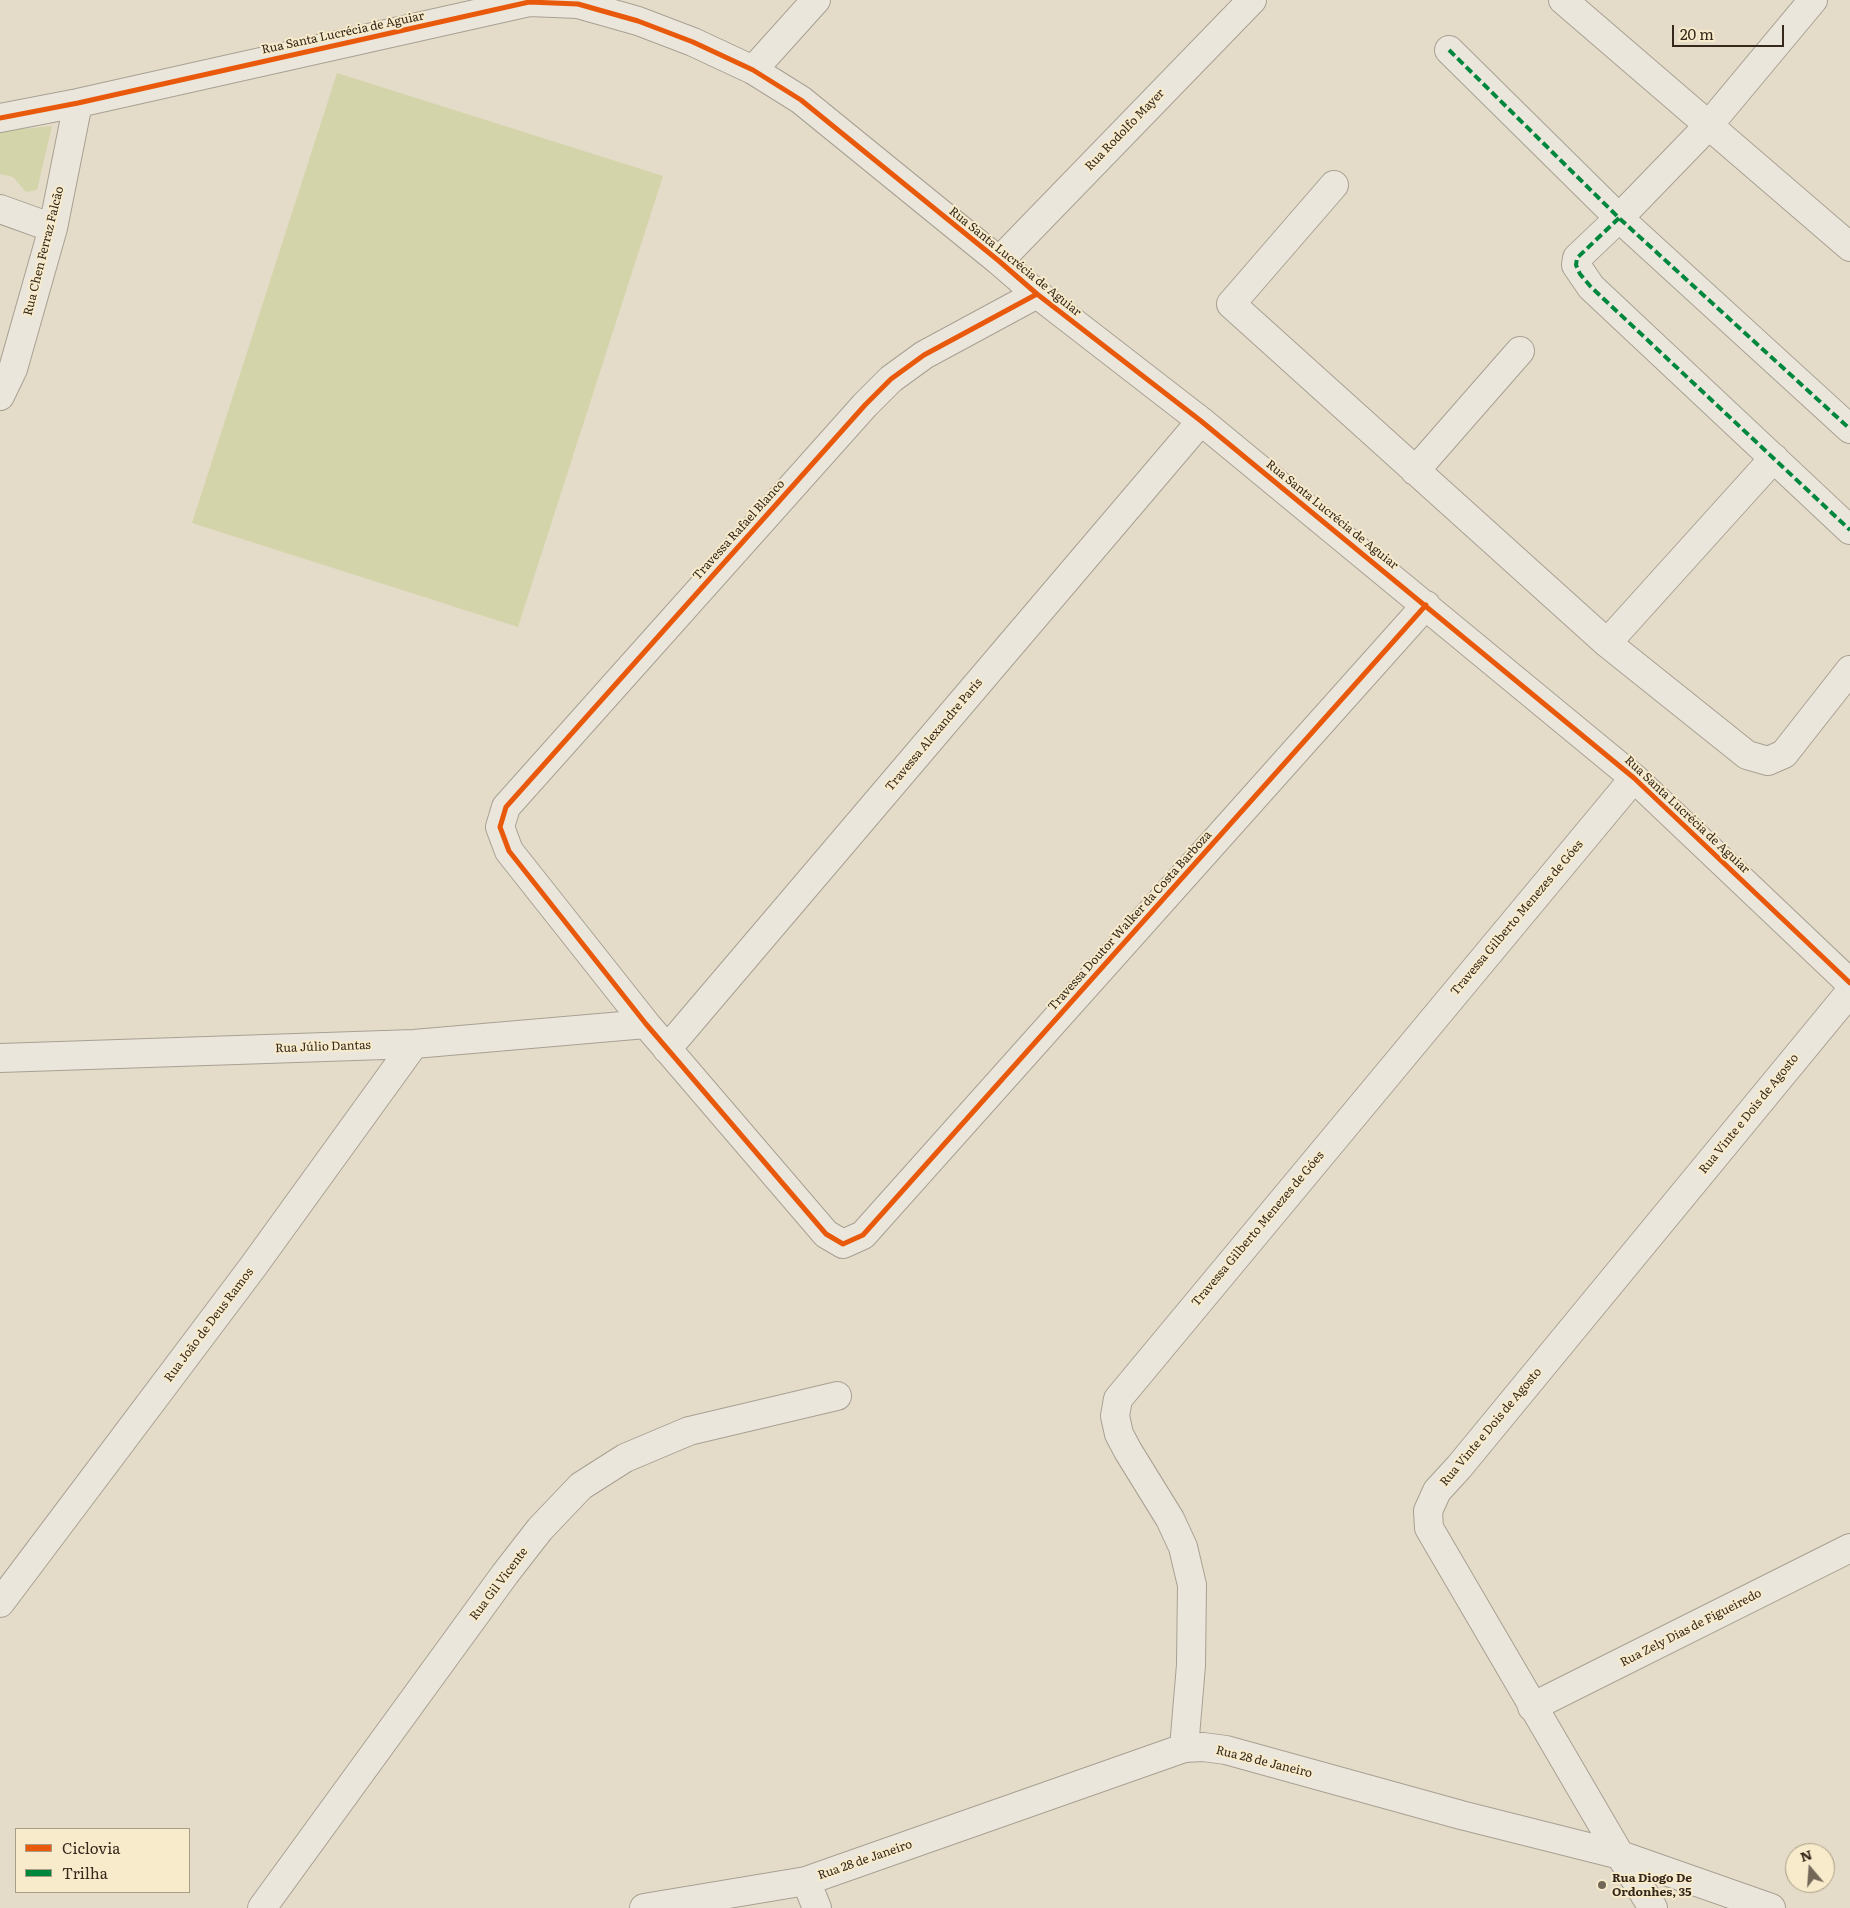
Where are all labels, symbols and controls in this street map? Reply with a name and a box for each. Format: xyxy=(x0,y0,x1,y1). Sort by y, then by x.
street label: Rua Santa Lucrécia de Aguiar xyxy=(260,9,426,57)
scale bar xyxy=(1675,15,1788,47)
text: 20 m xyxy=(1680,22,1714,45)
street label: Rua Rodolfo Mayer xyxy=(1082,86,1168,174)
street label: Rua Chen Ferraz Falcão xyxy=(21,185,67,317)
street label: Rua Santa Lucrécia de Aguiar xyxy=(946,204,1084,320)
street label: Rua Santa Lucrécia de Aguiar xyxy=(1263,457,1401,573)
street label: Travessa Rafael Blanco xyxy=(690,477,788,583)
street label: Travessa Alexandre Paris xyxy=(883,676,985,794)
street label: Rua Santa Lucrécia de Aguiar xyxy=(1621,753,1753,877)
street label: Travessa Doutor Walker da Costa Barboza xyxy=(1045,828,1215,1014)
street label: Travessa Gilberto Menezes de Góes xyxy=(1448,837,1586,999)
street label: Rua Júlio Dantas xyxy=(275,1038,371,1056)
street label: Rua Vinte e Dois de Agosto xyxy=(1696,1051,1802,1177)
street label: Travessa Gilberto Menezes de Góes xyxy=(1189,1148,1327,1310)
street label: Rua João de Deus Ramos xyxy=(161,1265,257,1385)
street label: Rua Vinte e Dois de Agosto xyxy=(1437,1365,1545,1489)
street label: Rua Gil Vicente xyxy=(467,1545,531,1623)
street label: Rua Zely Dias de Figueiredo xyxy=(1618,1586,1764,1670)
street label: Rua 28 de Janeiro xyxy=(1214,1743,1314,1781)
legend xyxy=(15,1828,190,1893)
text: Ciclovia xyxy=(62,1836,120,1859)
street label: Rua 28 de Janeiro xyxy=(816,1837,914,1883)
north arrow xyxy=(1785,1843,1835,1893)
text: N xyxy=(1797,1843,1814,1866)
text: Trilha xyxy=(62,1861,108,1884)
place label: Rua Diogo De Ordonhes, 35 xyxy=(1612,1871,1692,1899)
marker: Rua Diogo De Ordonhes, 35 xyxy=(1596,1879,1608,1891)

